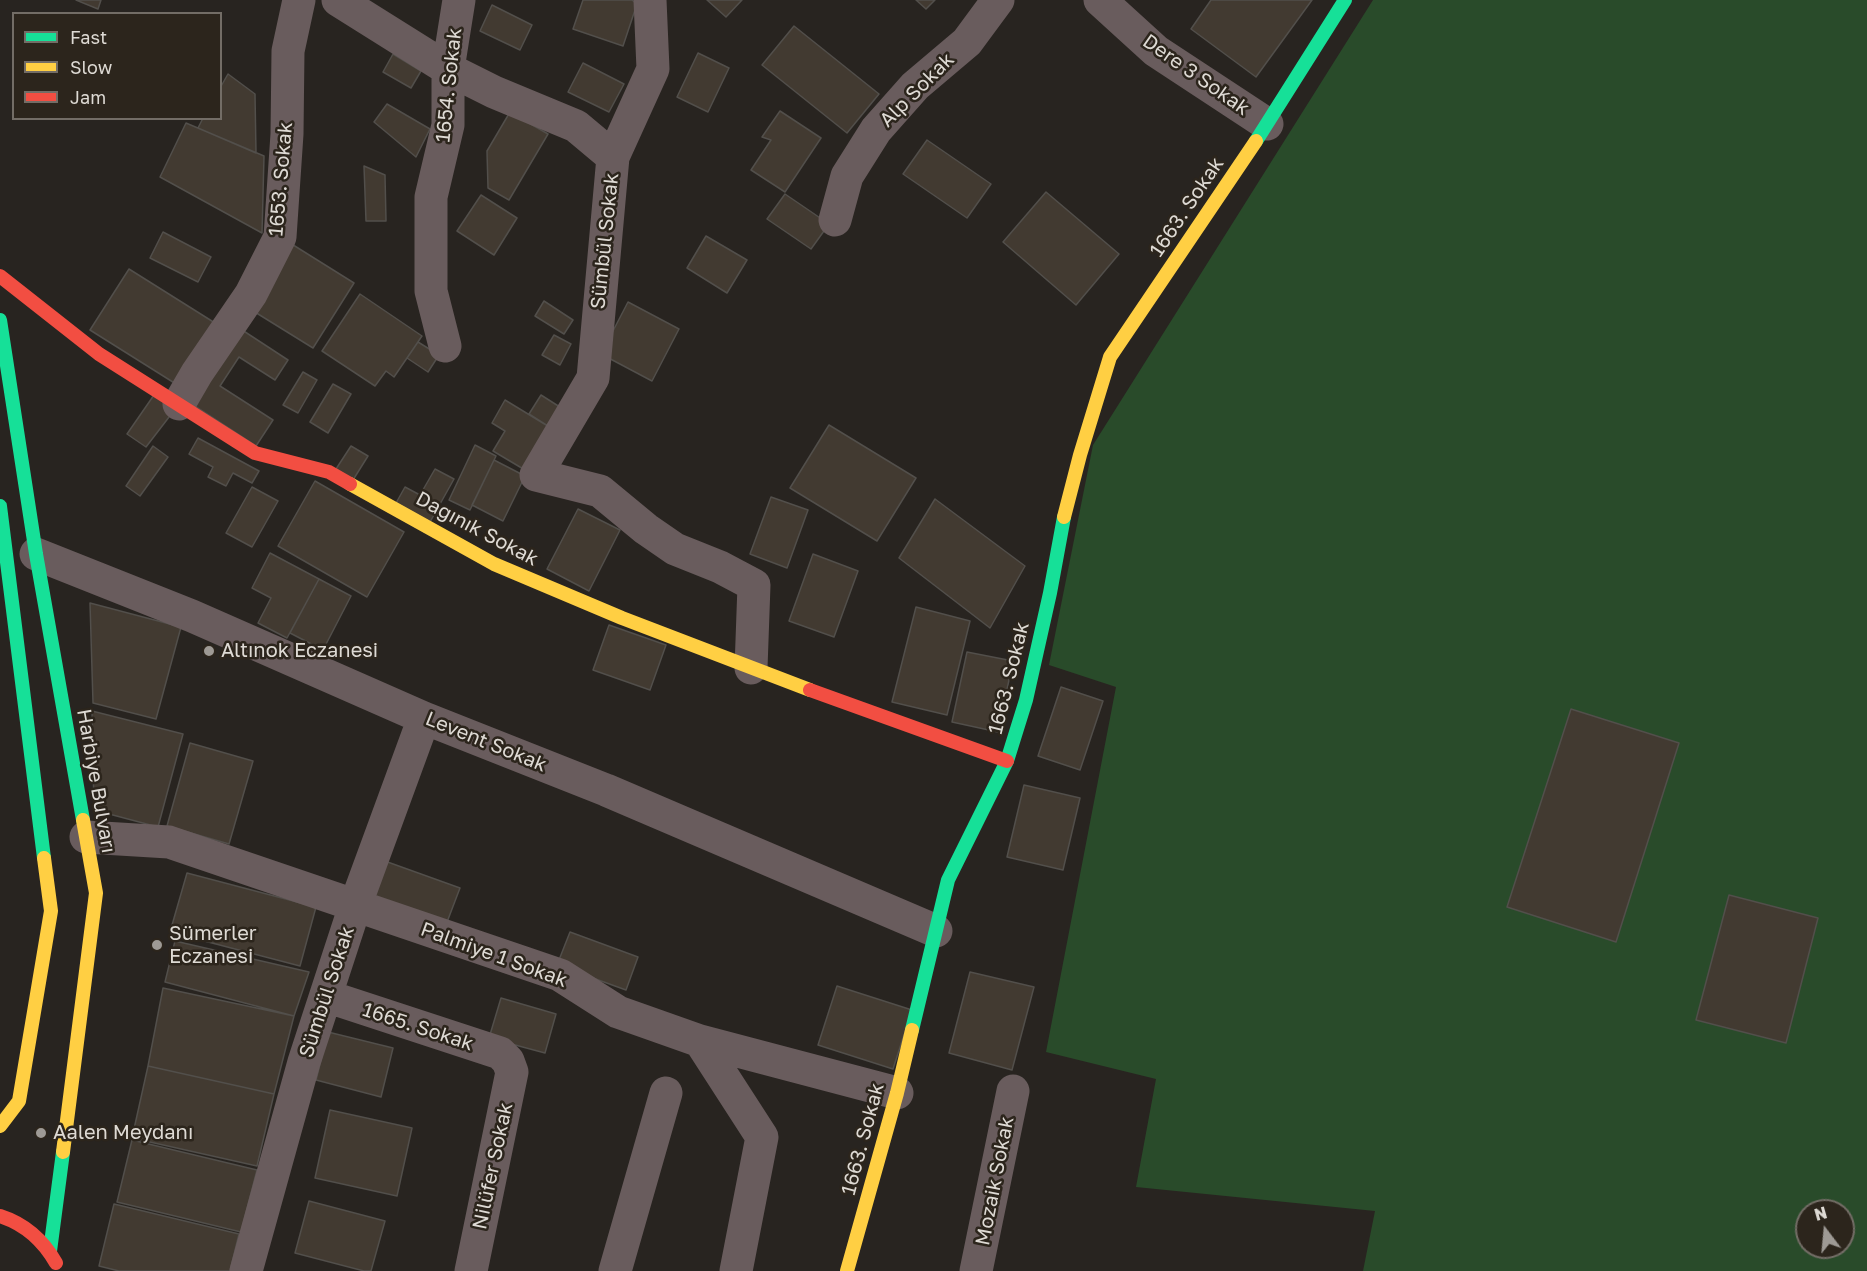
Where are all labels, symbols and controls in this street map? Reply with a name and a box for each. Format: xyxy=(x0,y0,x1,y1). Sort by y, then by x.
legend xyxy=(12,12,222,120)
text: Fast xyxy=(70,26,107,48)
street label: 1654. Sokak xyxy=(431,27,467,143)
street label: Dere 3 Sokak xyxy=(1138,29,1254,121)
street label: Alp Sokak xyxy=(875,48,959,132)
text: Slow xyxy=(70,56,112,78)
text: Jam xyxy=(70,86,106,108)
street label: 1653. Sokak xyxy=(264,121,298,237)
street label: 1663. Sokak xyxy=(1145,153,1229,261)
street label: Sümbül Sokak xyxy=(586,172,624,310)
street label: Dağınık Sokak xyxy=(412,487,542,571)
street label: 1663. Sokak xyxy=(983,619,1035,737)
place label: Altınok Eczanesi xyxy=(221,639,378,663)
marker: Altınok Eczanesi xyxy=(202,644,216,658)
street label: Harbiye Bulvarı xyxy=(72,707,120,855)
street label: Levent Sokak xyxy=(422,707,550,777)
street label: Palmiye 1 Sokak xyxy=(417,917,571,993)
place label: Sümerler Eczanesi xyxy=(169,922,257,969)
street label: Sümbül Sokak xyxy=(294,923,360,1061)
marker: Sümerler Eczanesi xyxy=(150,938,164,952)
street label: 1665. Sokak xyxy=(360,998,476,1056)
street label: 1663. Sokak xyxy=(837,1080,889,1198)
street label: Nilüfer Sokak xyxy=(468,1100,518,1232)
street label: Mozaik Sokak xyxy=(971,1114,1019,1248)
place label: Aalen Meydanı xyxy=(53,1121,193,1145)
marker: Aalen Meydanı xyxy=(34,1126,48,1140)
north arrow xyxy=(1795,1199,1855,1259)
text: N xyxy=(1812,1202,1829,1225)

